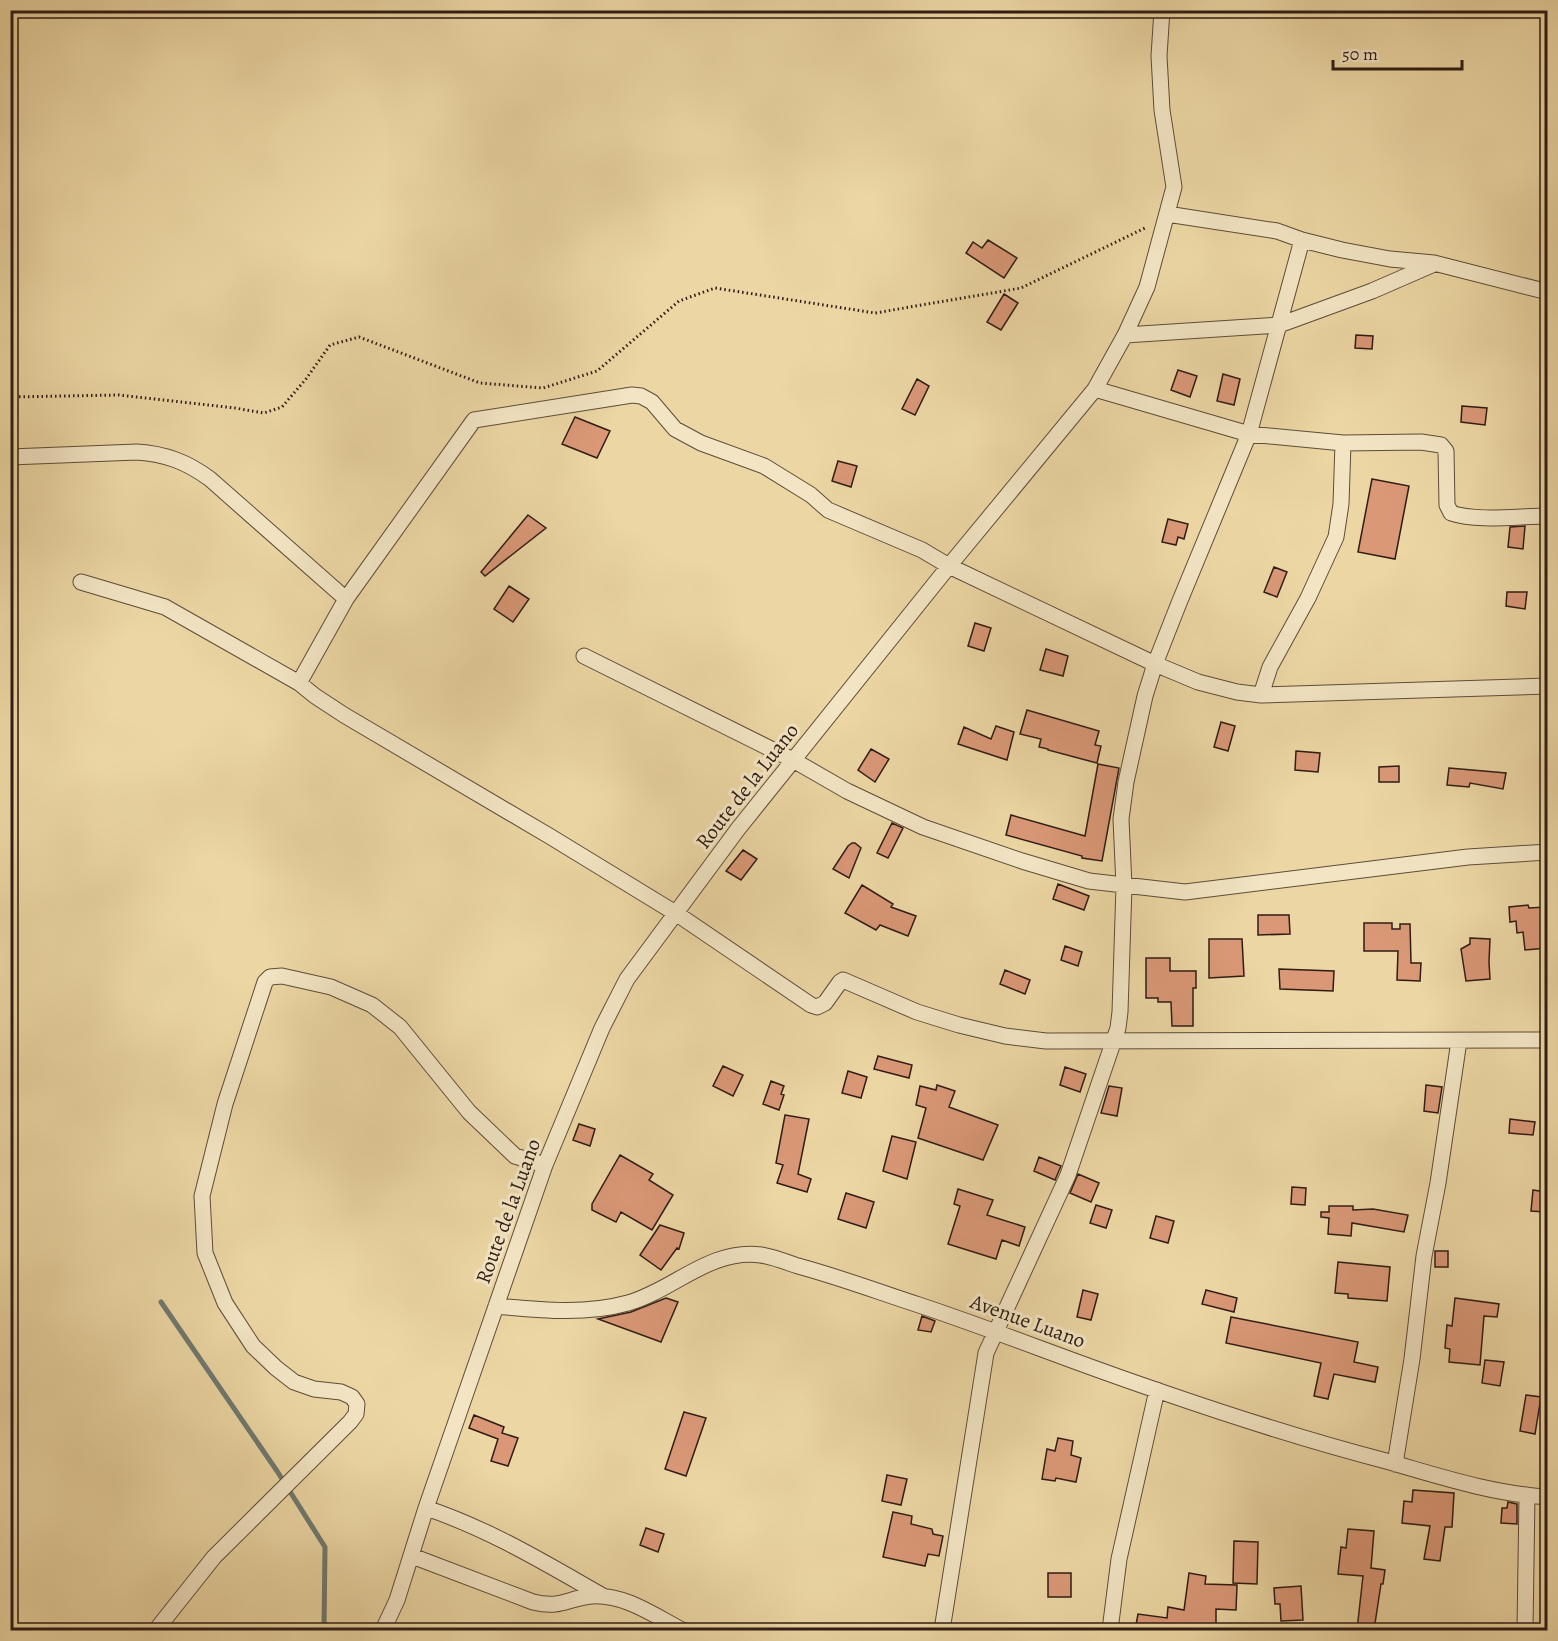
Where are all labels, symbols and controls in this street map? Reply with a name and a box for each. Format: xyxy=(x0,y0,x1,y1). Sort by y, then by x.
scale bar xyxy=(1333,33,1462,71)
text: 50 m xyxy=(1342,42,1378,66)
street label: Route de la Luano xyxy=(689,717,805,855)
street label: Route de la Luano xyxy=(469,1135,547,1287)
street label: Avenue Luano xyxy=(966,1287,1089,1355)

